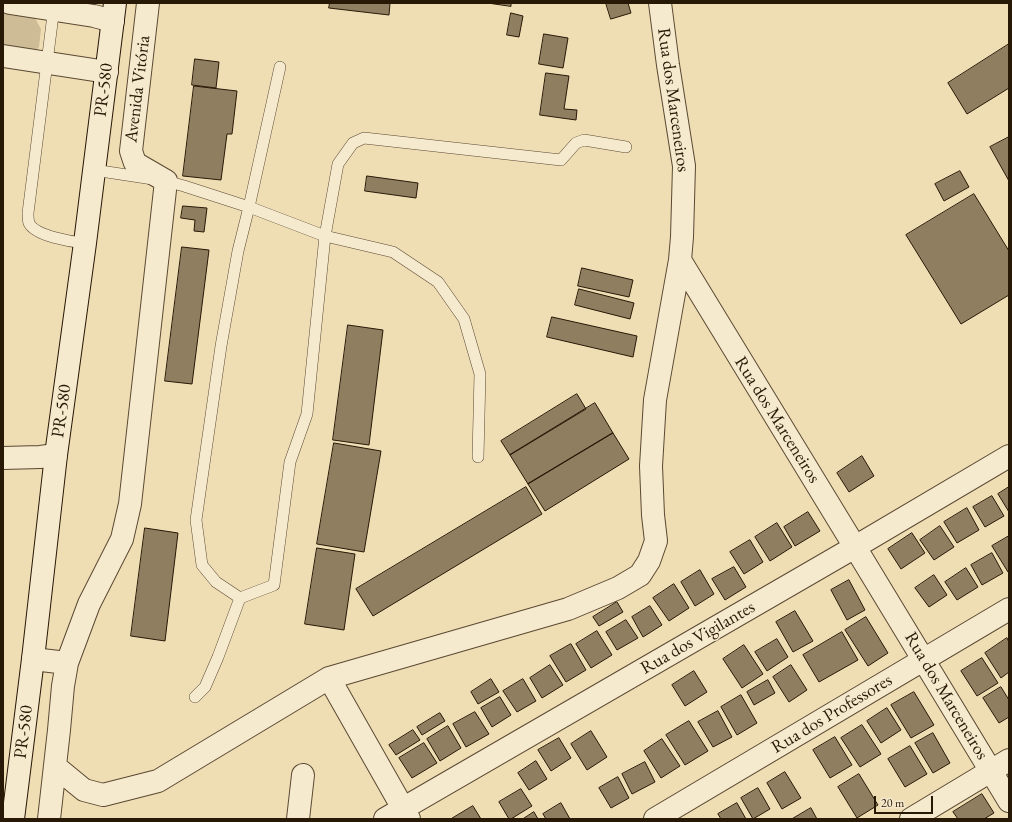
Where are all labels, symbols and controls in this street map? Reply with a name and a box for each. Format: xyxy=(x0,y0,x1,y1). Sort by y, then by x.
street label: Rua dos Marceneiros xyxy=(652,27,694,173)
street label: Avenida Vitória xyxy=(121,34,155,144)
street label: PR-580 xyxy=(90,62,118,118)
street label: Rua dos Marceneiros xyxy=(729,353,825,487)
street label: PR-580 xyxy=(48,383,76,439)
street label: Rua dos Vigilantes xyxy=(637,597,759,679)
street label: Rua dos Marceneiros xyxy=(899,628,993,764)
street label: Rua dos Professores xyxy=(768,669,896,759)
street label: PR-580 xyxy=(10,704,38,760)
scale bar xyxy=(876,788,935,814)
text: 20 m xyxy=(881,795,904,811)

